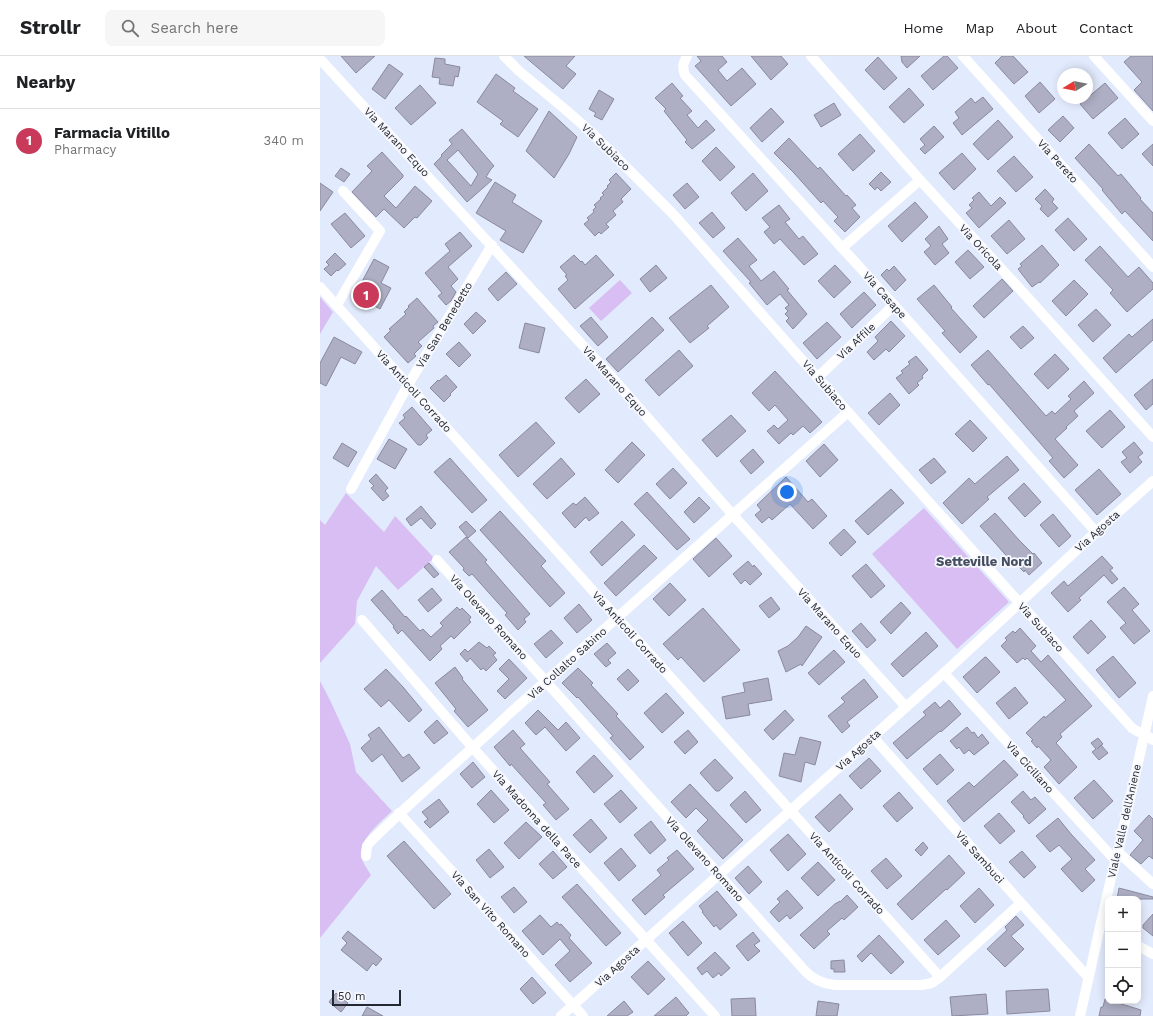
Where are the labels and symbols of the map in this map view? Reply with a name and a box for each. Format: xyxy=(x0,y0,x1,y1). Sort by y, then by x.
north arrow xyxy=(1057,68,1093,104)
street label: Via Marano Equo xyxy=(361,105,432,180)
street label: Via Subiaco xyxy=(579,121,633,174)
street label: Via Pereto xyxy=(1035,137,1081,186)
street label: Via Oricola xyxy=(956,222,1005,273)
street label: Via Casape xyxy=(860,269,909,322)
pin: 1 xyxy=(353,280,379,310)
street label: Via San Benedetto xyxy=(414,280,475,371)
street label: Via Affile xyxy=(834,320,878,362)
street label: Via Marano Equo xyxy=(580,343,650,419)
street label: Via Anticoli Corrado xyxy=(373,347,454,435)
street label: Via Subiaco xyxy=(799,358,850,413)
your location xyxy=(777,482,797,502)
street label: Via Agosta xyxy=(1072,508,1122,555)
district label: Setteville Nord xyxy=(936,554,1032,569)
street label: Via Olevano Romano xyxy=(447,572,530,663)
street label: Via Marano Equo xyxy=(795,585,865,661)
street label: Via Anticoli Corrado xyxy=(589,588,670,676)
street label: Via Subiaco xyxy=(1015,600,1066,655)
street label: Via Collalto Sabino xyxy=(525,625,609,702)
street label: Via Agosta xyxy=(833,727,883,774)
street label: Via Ciciliano xyxy=(1003,739,1056,796)
street label: Viale Valle dell'Aniene xyxy=(1105,763,1144,879)
street label: Via Madonna della Pace xyxy=(489,768,584,871)
street label: Via Olevano Romano xyxy=(663,814,746,905)
street label: Via Sambuci xyxy=(953,828,1007,886)
street label: Via Anticoli Corrado xyxy=(806,829,887,917)
street label: Via San Vito Romano xyxy=(448,868,533,960)
street label: Via Agosta xyxy=(592,943,642,990)
scale bar xyxy=(332,988,401,1007)

